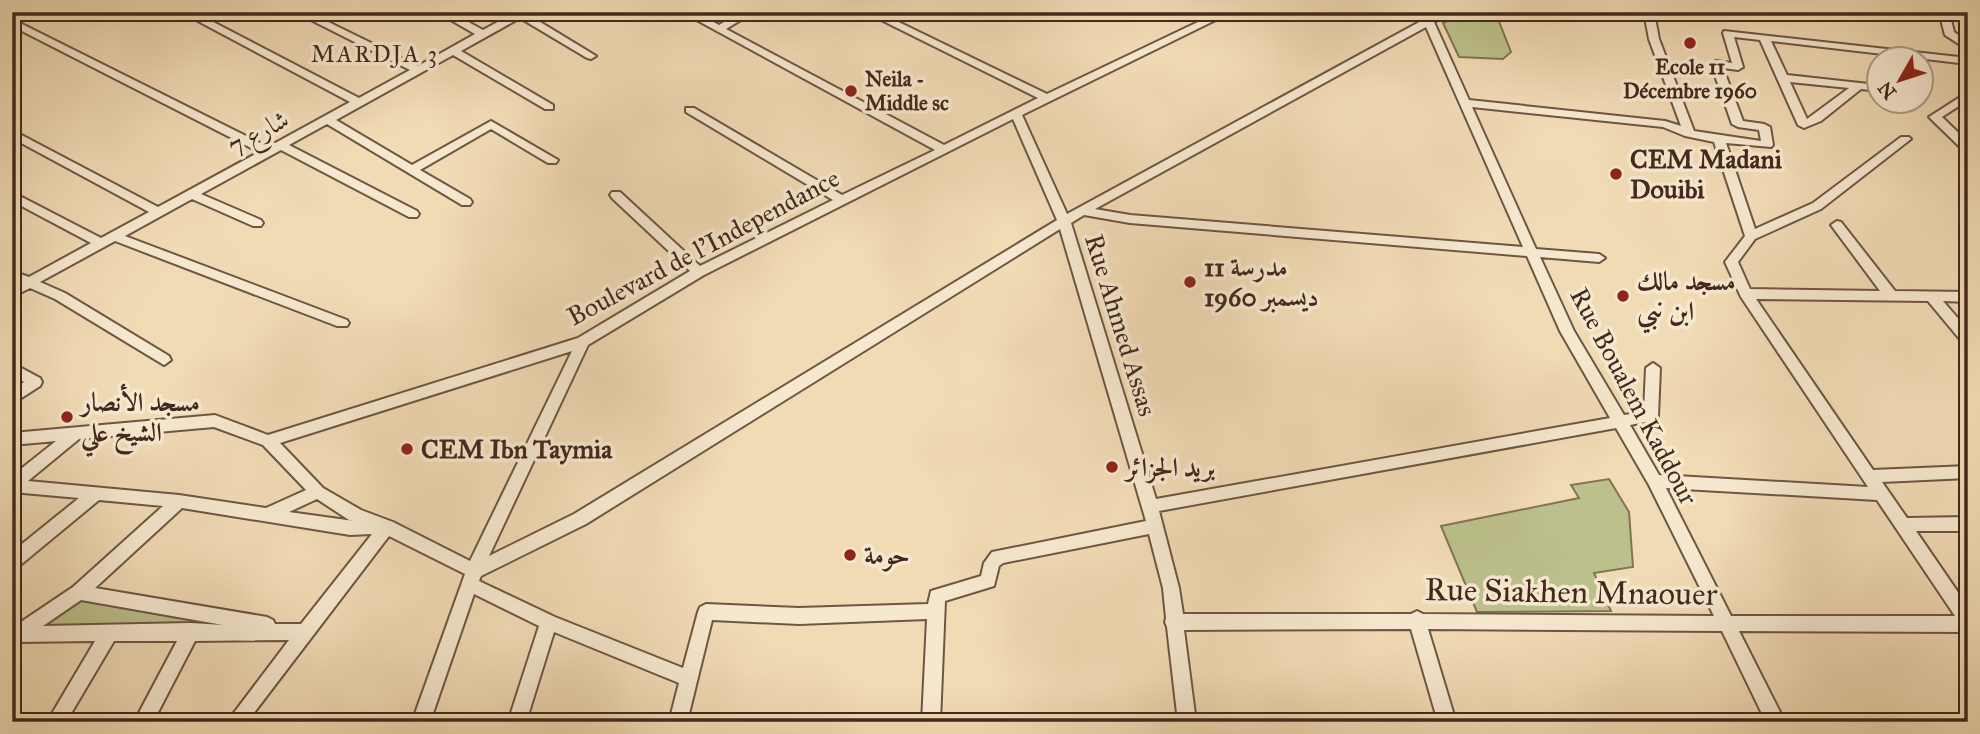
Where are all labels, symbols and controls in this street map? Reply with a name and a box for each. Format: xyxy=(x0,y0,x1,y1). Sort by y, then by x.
marker: Ecole 11 Décembre 1960 xyxy=(1682,35,1698,51)
district label: MARDJA 3 xyxy=(311,40,439,68)
north arrow xyxy=(1864,46,1934,116)
place label: Ecole 11 Décembre 1960 xyxy=(1623,54,1757,104)
place label: Neila - Middle sc xyxy=(865,66,949,116)
text: N xyxy=(1873,77,1901,104)
marker: Neila - Middle sc xyxy=(843,83,859,99)
street label: شارع 7 xyxy=(222,103,297,167)
place label: CEM Madani Douibi xyxy=(1630,143,1783,205)
street label: Boulevard de l'Independance xyxy=(561,162,845,332)
marker: CEM Madani Douibi xyxy=(1608,166,1624,182)
street label: Rue Ahmed Assas xyxy=(1078,230,1164,420)
place label: مدرسة 11 ديسمبر 1960 xyxy=(1204,251,1319,313)
place label: مسجد مالك ابن نبي xyxy=(1637,265,1736,334)
marker: مدرسة 11 ديسمبر 1960 xyxy=(1182,274,1198,290)
street label: Rue Boualem Kaddour xyxy=(1563,282,1705,510)
marker: مسجد مالك ابن نبي xyxy=(1615,288,1631,304)
place label: مسجد الأنصار الشيخ علي xyxy=(78,383,200,457)
marker: مسجد الأنصار الشيخ علي xyxy=(59,409,75,425)
place label: CEM Ibn Taymia xyxy=(421,433,613,465)
marker: CEM Ibn Taymia xyxy=(399,441,415,457)
place label: بريد الجزائر xyxy=(1123,451,1216,484)
marker: بريد الجزائر xyxy=(1104,459,1120,475)
place label: حومة xyxy=(864,539,910,572)
marker: حومة xyxy=(842,547,858,563)
street label: Rue Siakhen Mnaouer xyxy=(1424,570,1718,614)

